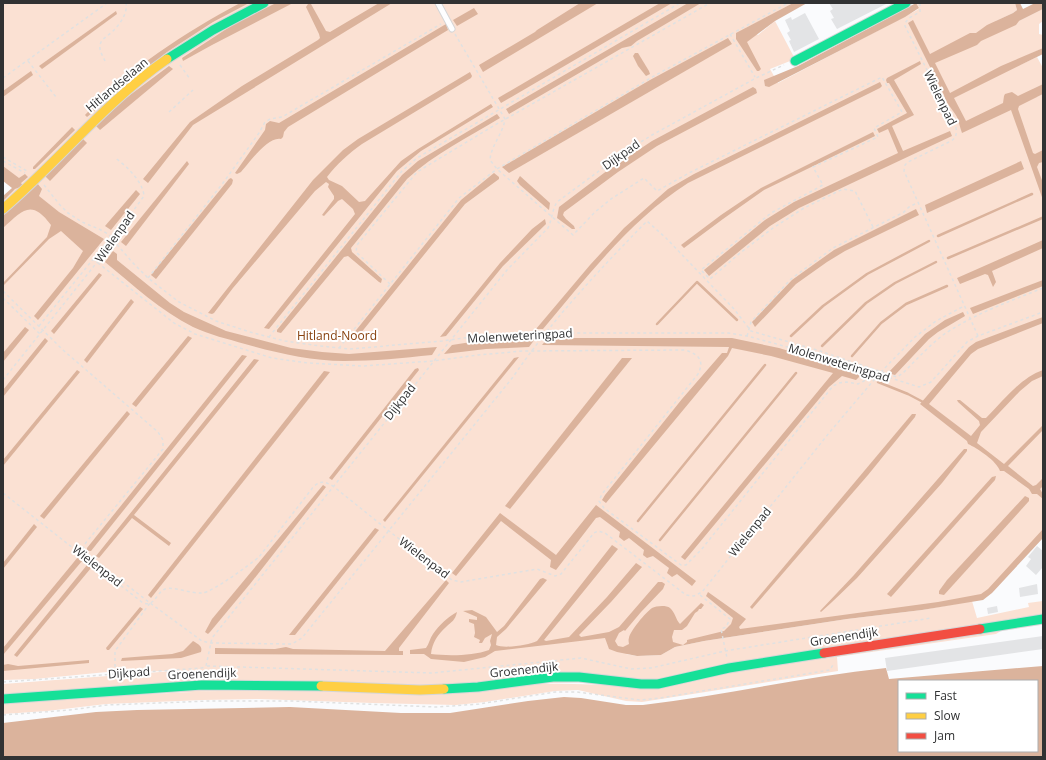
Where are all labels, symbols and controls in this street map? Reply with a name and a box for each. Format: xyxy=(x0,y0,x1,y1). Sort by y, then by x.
street label: Hitlandselaan xyxy=(82,53,152,116)
street label: Wielenpad xyxy=(920,67,961,128)
street label: Dijkpad xyxy=(598,135,643,174)
street label: Wielenpad xyxy=(91,208,139,266)
street label: Molenweteringpad xyxy=(467,324,573,347)
park label: Hitland-Noord xyxy=(297,327,377,344)
street label: Molenweteringpad xyxy=(786,339,892,386)
street label: Dijkpad xyxy=(380,380,419,424)
street label: Wielenpad xyxy=(724,503,775,560)
street label: Wielenpad xyxy=(395,533,453,582)
street label: Wielenpad xyxy=(69,541,126,591)
street label: Groenendijk xyxy=(809,623,880,650)
street label: Groenendijk xyxy=(489,657,560,682)
street label: Dijkpad xyxy=(107,663,151,682)
street label: Groenendijk xyxy=(167,664,237,683)
legend xyxy=(898,680,1038,752)
text: Fast xyxy=(934,687,957,704)
text: Slow xyxy=(934,707,961,724)
text: Jam xyxy=(933,727,955,744)

